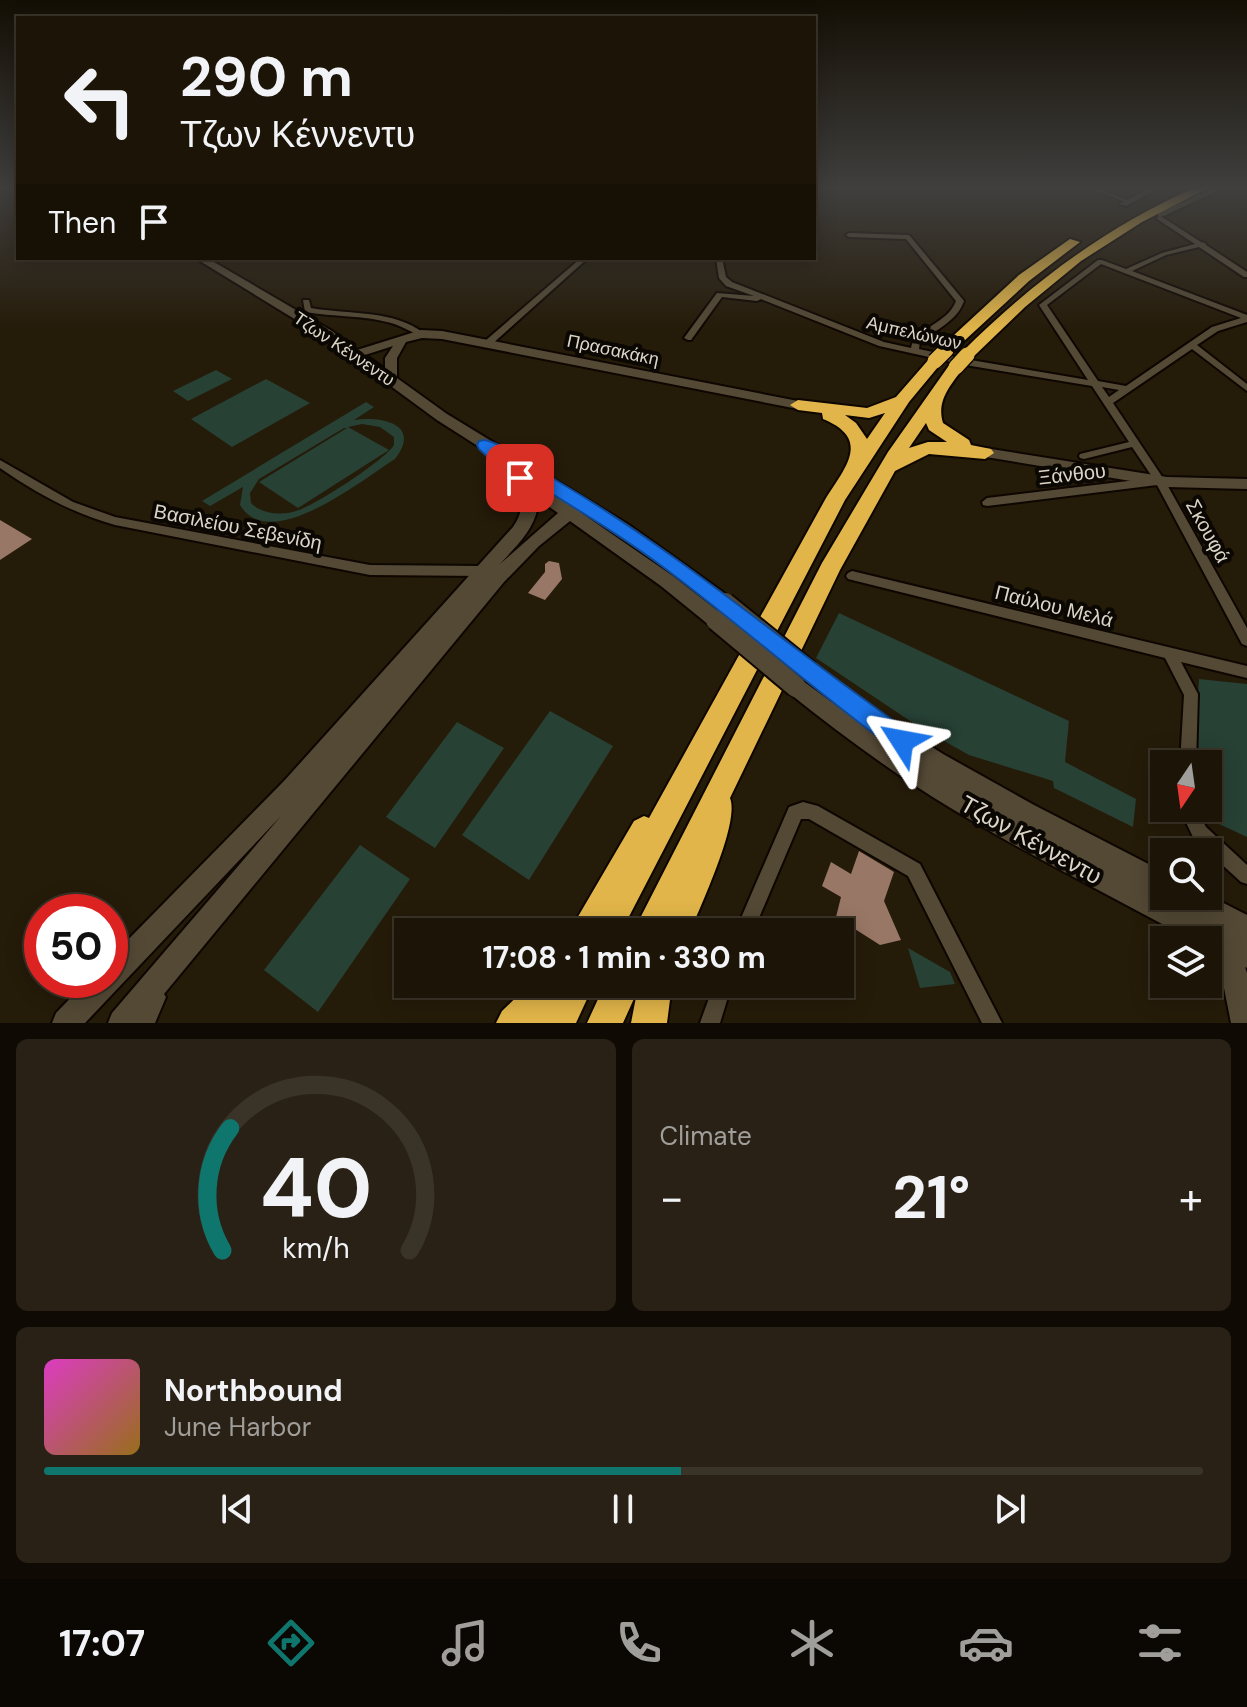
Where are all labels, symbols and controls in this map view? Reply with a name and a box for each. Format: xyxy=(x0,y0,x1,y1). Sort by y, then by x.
text: 290 m xyxy=(180,40,353,113)
icon: left xyxy=(48,48,152,152)
text: Τζων Κέννεντυ xyxy=(180,111,415,158)
icon: arrive xyxy=(132,200,176,244)
text: Then xyxy=(48,203,116,242)
street label: Τζων Κέννεντυ xyxy=(289,306,399,392)
street label: Αμπελώνων xyxy=(864,310,964,356)
street label: Πρασακάκη xyxy=(565,329,661,371)
pin xyxy=(486,444,554,512)
icon: arrive xyxy=(498,456,542,500)
street label: Ξάνθου xyxy=(1037,458,1107,490)
street label: Σκουφά xyxy=(1180,495,1236,567)
street label: Βασιλείου Σεβενίδη xyxy=(152,498,324,556)
street label: Παύλου Μελά xyxy=(992,579,1116,633)
position arrow xyxy=(860,699,944,783)
north arrow xyxy=(1150,750,1222,822)
map controls xyxy=(1150,750,1222,998)
street label: Τζων Κέννεντυ xyxy=(955,788,1107,891)
button: search xyxy=(1150,838,1222,910)
speed limit sign: 50 xyxy=(24,894,128,998)
button: layers xyxy=(1150,926,1222,998)
text: 17:08 · 1 min · 330 m xyxy=(482,938,766,977)
text: Climate xyxy=(660,1119,752,1153)
text: 40 xyxy=(259,1134,372,1243)
text: 21° xyxy=(892,1158,970,1237)
text: − xyxy=(660,1169,684,1227)
text: + xyxy=(1179,1169,1203,1227)
text: km/h xyxy=(282,1230,350,1267)
text: Northbound xyxy=(164,1371,343,1410)
text: June Harbor xyxy=(164,1410,311,1444)
icon: previous xyxy=(215,1487,259,1531)
icon: pause xyxy=(601,1487,645,1531)
icon: next xyxy=(988,1487,1032,1531)
icon: directions xyxy=(263,1615,319,1671)
icon: music xyxy=(437,1615,493,1671)
icon: phone xyxy=(611,1615,667,1671)
icon: climate xyxy=(784,1615,840,1671)
icon: car xyxy=(958,1615,1014,1671)
icon: filters xyxy=(1132,1615,1188,1671)
text: 17:07 xyxy=(59,1620,145,1667)

